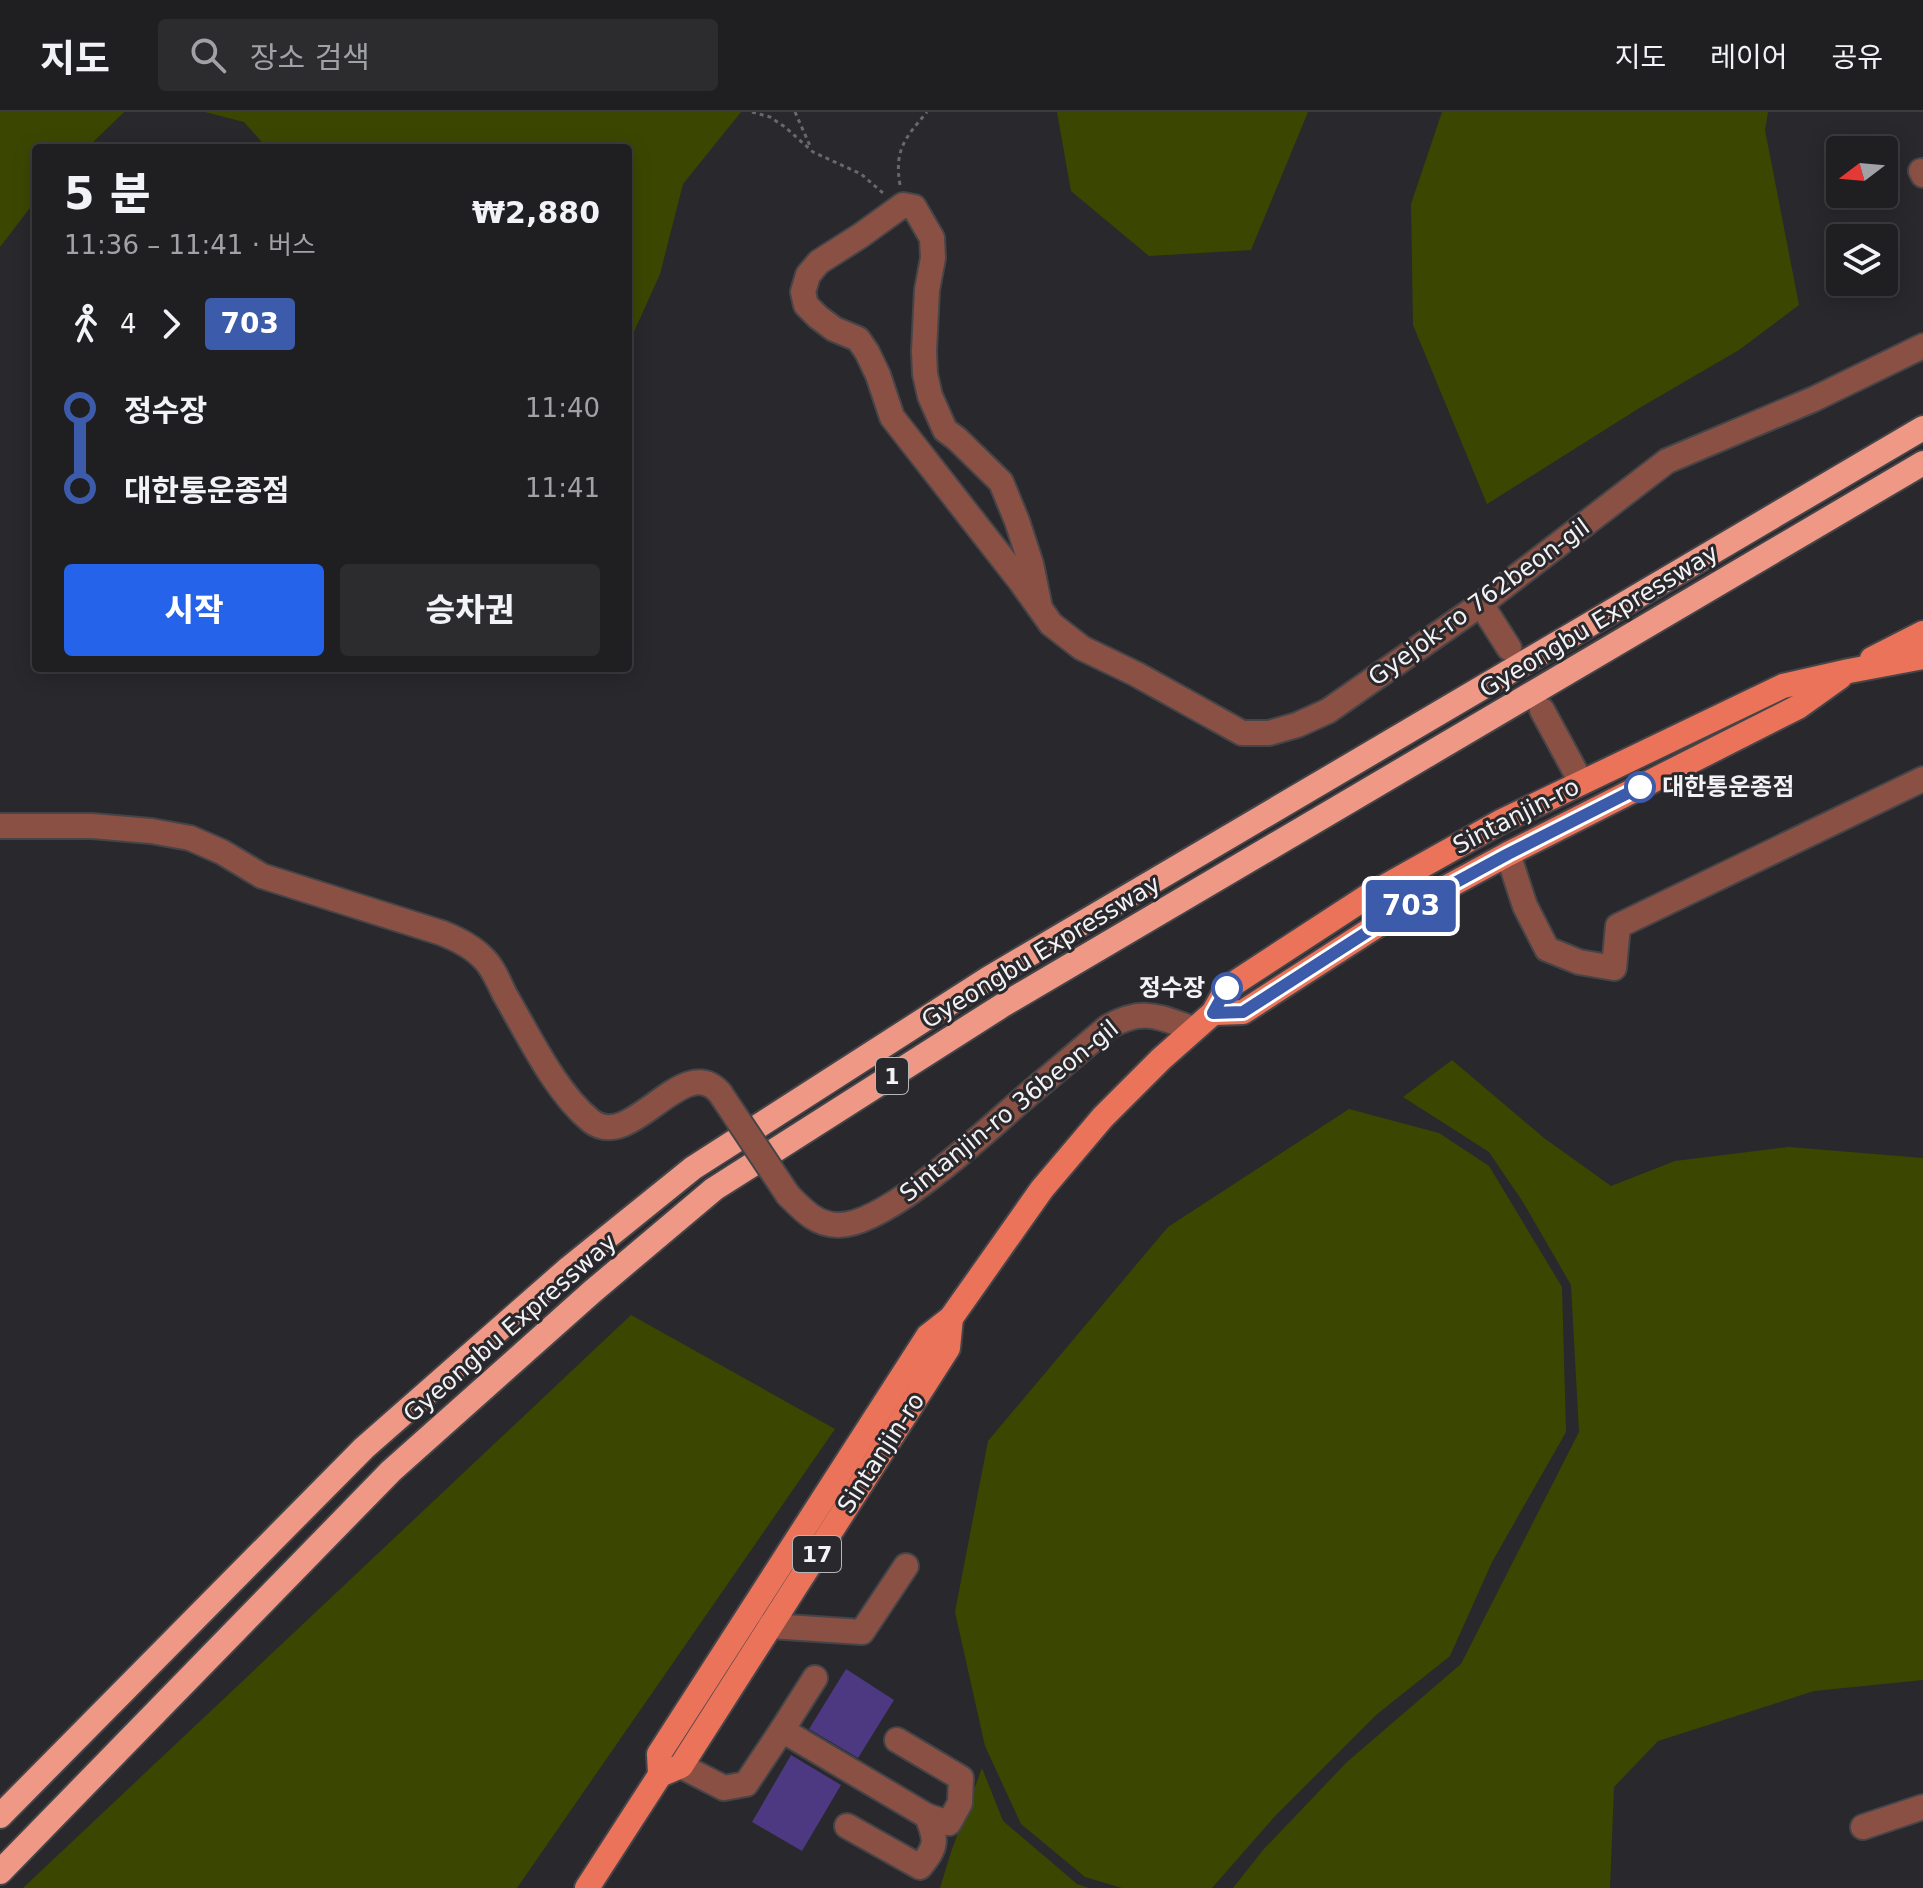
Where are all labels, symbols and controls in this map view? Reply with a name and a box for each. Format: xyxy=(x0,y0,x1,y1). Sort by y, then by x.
search box xyxy=(158,19,718,91)
icon: search xyxy=(186,33,230,77)
text: 지도 xyxy=(40,37,110,81)
text: 장소 검색 xyxy=(250,40,370,75)
text: 지도 xyxy=(1615,41,1666,74)
text: 레이어 xyxy=(1710,41,1787,74)
text: 공유 xyxy=(1831,41,1883,74)
north arrow xyxy=(1826,136,1898,208)
map controls xyxy=(1826,136,1898,296)
text: 5 분 xyxy=(64,168,150,219)
text: ₩2,880 xyxy=(472,195,600,230)
button: layers xyxy=(1826,224,1898,296)
text: 11:36 – 11:41 · 버스 xyxy=(64,230,316,260)
icon: walk xyxy=(64,302,108,346)
icon: forward xyxy=(149,302,193,346)
text: 703 xyxy=(221,307,279,340)
text: 4 xyxy=(120,309,137,339)
text: 정수장 xyxy=(124,393,207,428)
text: 11:40 xyxy=(525,393,600,423)
text: 대한통운종점 xyxy=(124,473,290,508)
text: 11:41 xyxy=(525,473,600,503)
street label: Gyejok-ro 762beon-gil xyxy=(1363,512,1595,692)
street label: Gyeongbu Expressway xyxy=(1475,539,1723,703)
button: 시작 xyxy=(64,564,324,656)
button: 승차권 xyxy=(340,564,600,656)
street label: Sintanjin-ro xyxy=(1448,772,1584,860)
marker: 대한통운종점 xyxy=(1625,772,1655,802)
place label: 대한통운종점 xyxy=(1662,773,1794,801)
street label: Gyeongbu Expressway xyxy=(917,870,1165,1034)
line badge: 703 xyxy=(1365,880,1457,932)
text: 703 xyxy=(1382,889,1440,922)
marker: 정수장 xyxy=(1212,973,1242,1003)
place label: 정수장 xyxy=(1139,974,1205,1002)
street label: Sintanjin-ro 36beon-gil xyxy=(894,1014,1124,1208)
road number: 1 xyxy=(876,1058,908,1094)
street label: Gyeongbu Expressway xyxy=(398,1228,622,1428)
street label: Sintanjin-ro xyxy=(832,1388,930,1518)
road number: 17 xyxy=(793,1536,841,1572)

